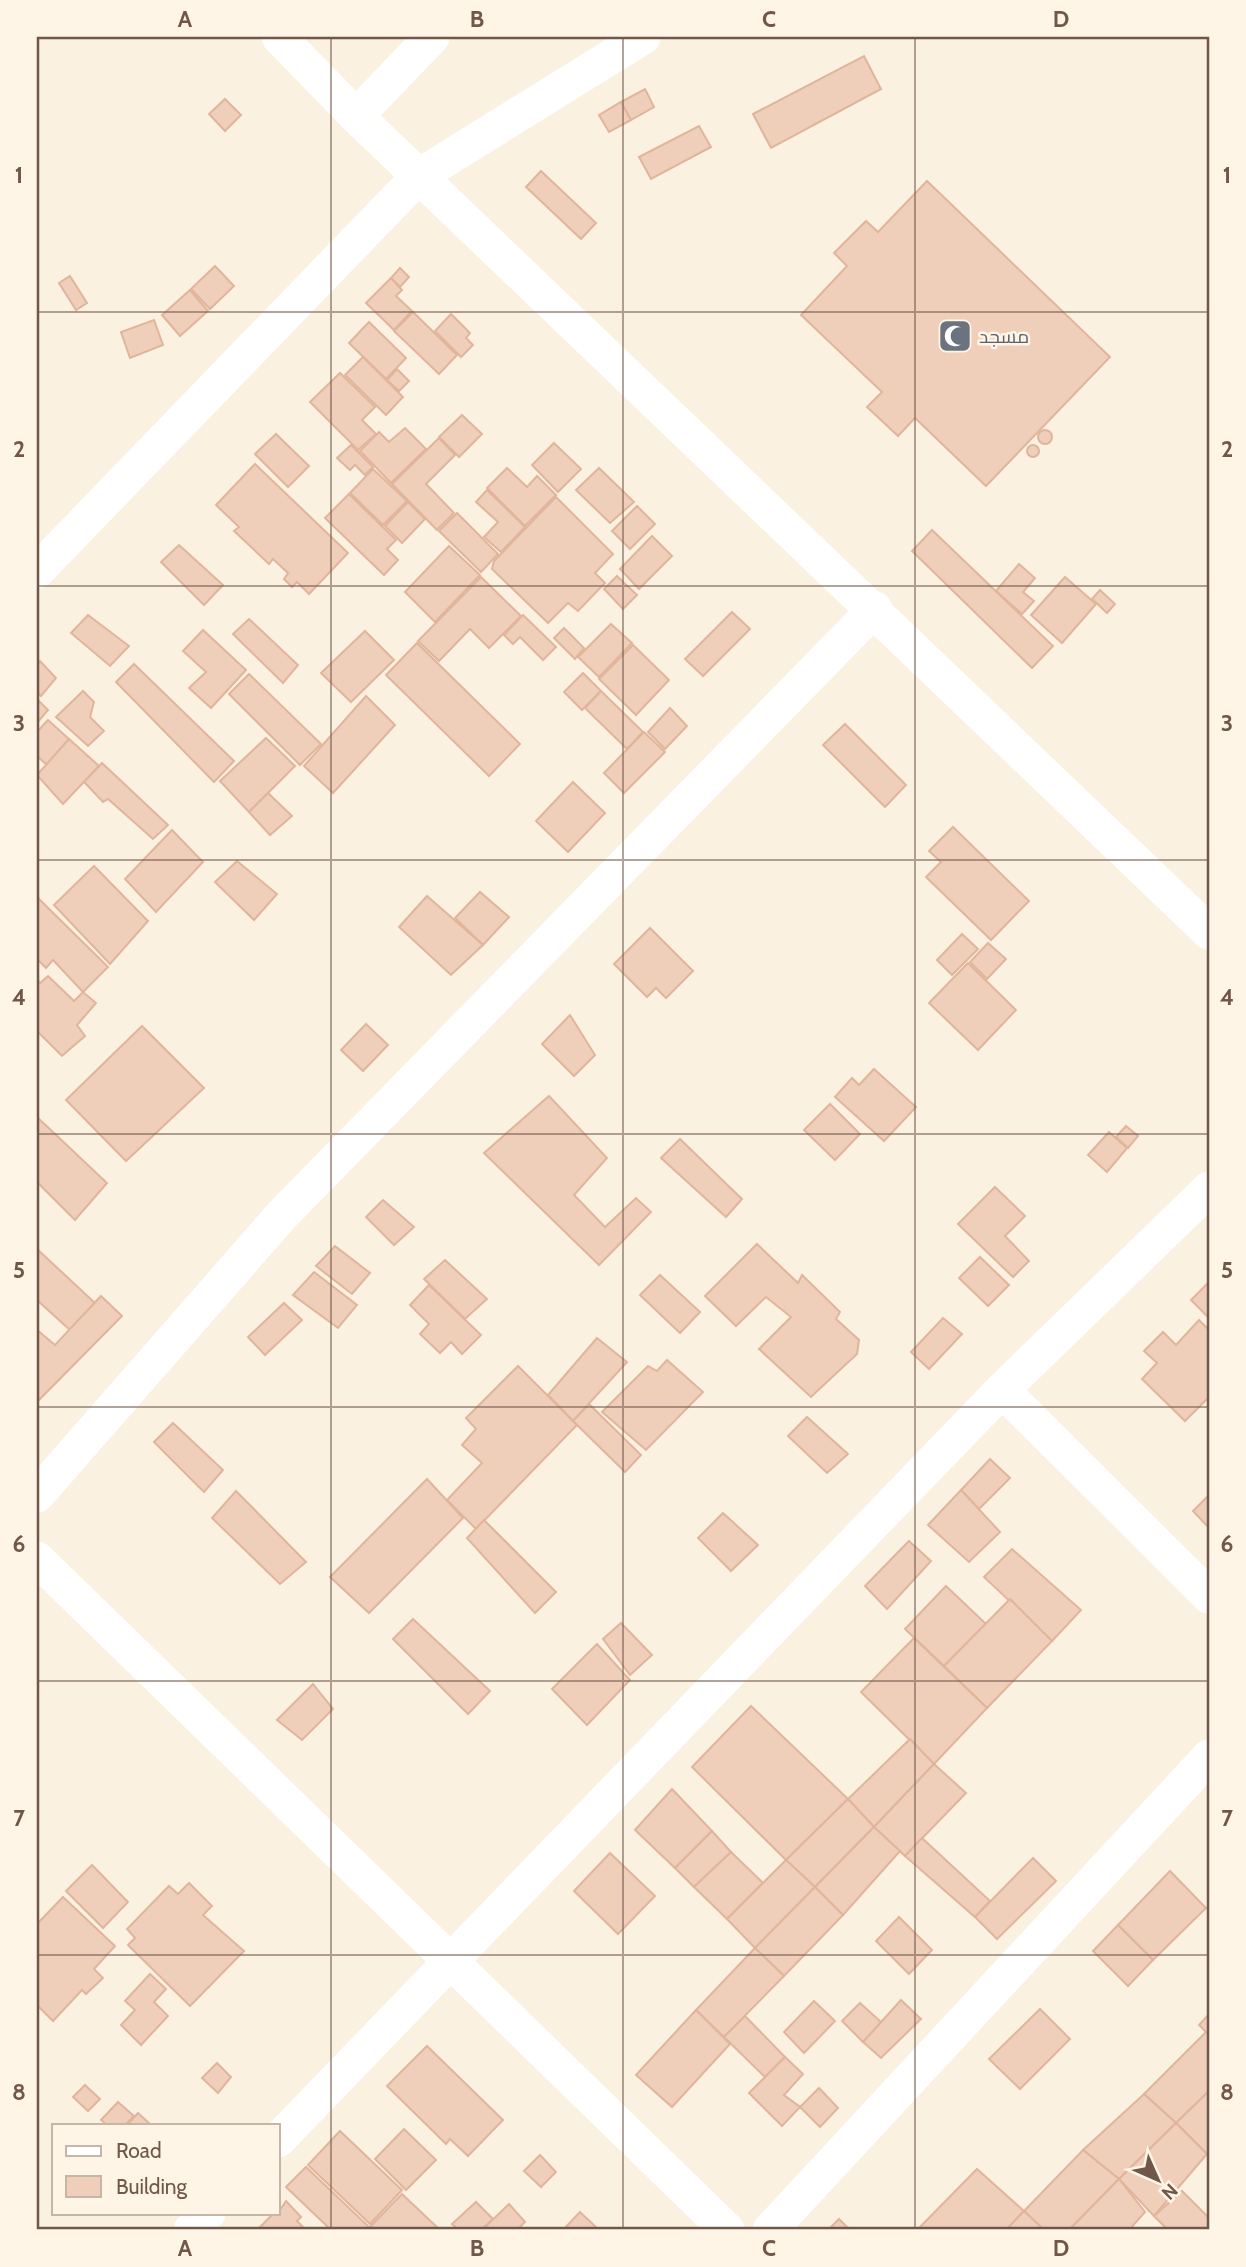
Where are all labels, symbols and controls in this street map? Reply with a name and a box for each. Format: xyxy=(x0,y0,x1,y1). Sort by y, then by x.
text: A xyxy=(178,5,193,33)
text: B xyxy=(470,5,484,33)
text: C xyxy=(762,5,776,33)
text: D xyxy=(1053,5,1069,33)
text: 1 xyxy=(15,161,23,189)
text: 1 xyxy=(1223,161,1231,189)
mosque icon: مسجد xyxy=(936,317,974,355)
place label: مسجد xyxy=(979,325,1029,348)
text: 2 xyxy=(13,435,25,463)
text: 2 xyxy=(1221,435,1233,463)
text: 3 xyxy=(13,709,25,737)
text: 3 xyxy=(1221,709,1233,737)
text: 4 xyxy=(12,983,26,1011)
text: 4 xyxy=(1220,983,1234,1011)
text: 5 xyxy=(13,1256,25,1284)
text: 5 xyxy=(1221,1256,1233,1284)
text: 6 xyxy=(13,1530,25,1558)
text: 6 xyxy=(1221,1530,1233,1558)
text: 7 xyxy=(13,1804,25,1832)
text: 7 xyxy=(1221,1804,1233,1832)
text: 8 xyxy=(12,2078,26,2106)
text: 8 xyxy=(1220,2078,1234,2106)
legend xyxy=(52,2124,280,2214)
text: Road xyxy=(116,2138,162,2163)
north arrow xyxy=(1124,2144,1194,2214)
text: Building xyxy=(116,2174,188,2199)
text: N xyxy=(1157,2179,1183,2205)
text: A xyxy=(178,2234,193,2262)
text: B xyxy=(470,2234,484,2262)
text: C xyxy=(762,2234,776,2262)
text: D xyxy=(1053,2234,1069,2262)

